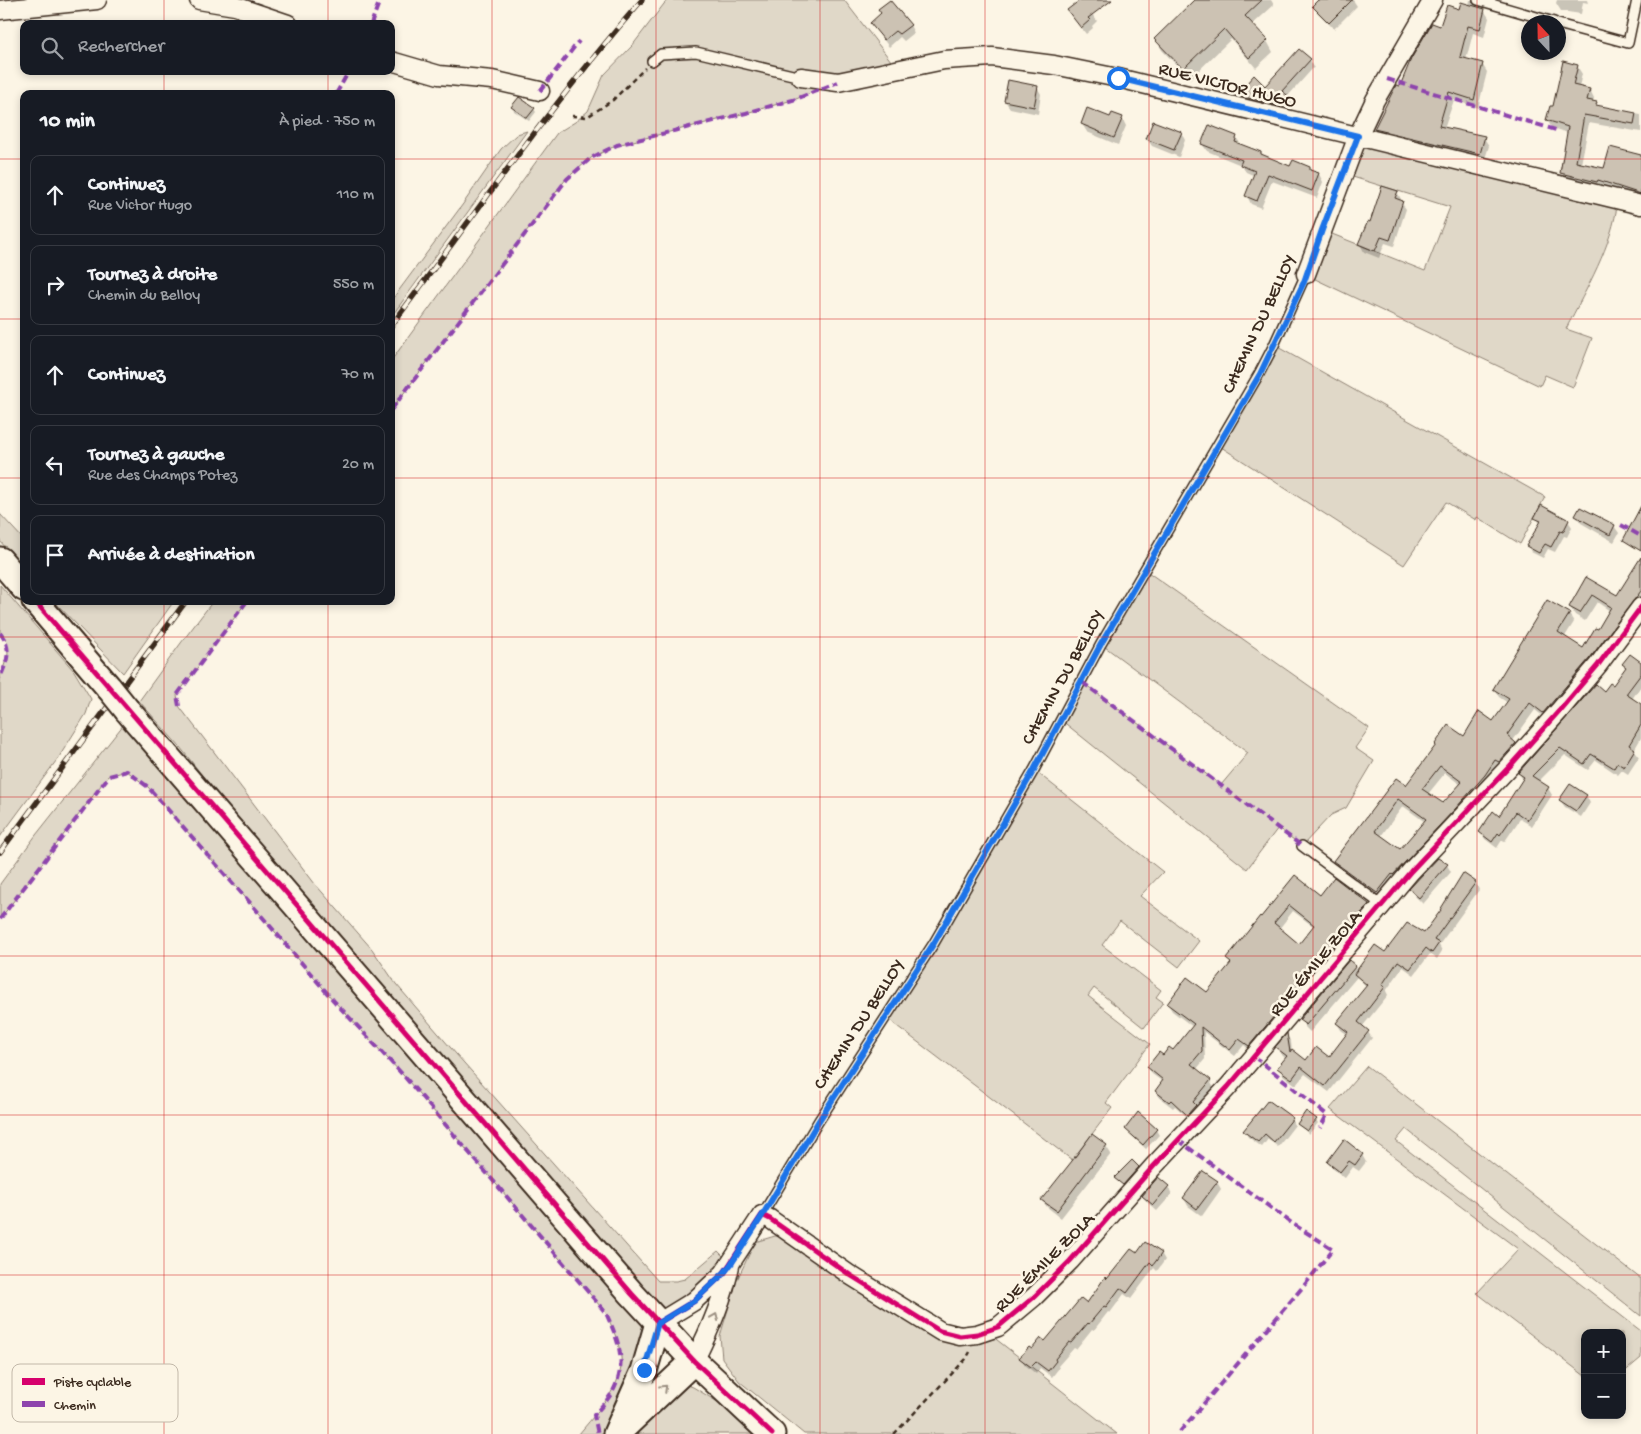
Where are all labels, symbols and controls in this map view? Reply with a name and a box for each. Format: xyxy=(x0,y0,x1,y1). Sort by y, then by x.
north arrow xyxy=(1521,15,1566,60)
search box xyxy=(20,20,395,75)
icon: search xyxy=(38,34,66,62)
text: Rechercher xyxy=(78,36,164,59)
street label: RUE VICTOR HUGO xyxy=(1156,58,1299,115)
route start xyxy=(1107,67,1130,90)
text: 10 min xyxy=(40,110,95,135)
text: À pied · 750 m xyxy=(279,113,375,132)
text: Continuez xyxy=(88,174,165,197)
icon: ahead xyxy=(41,181,69,209)
text: 110 m xyxy=(337,186,374,205)
text: Rue Victor Hugo xyxy=(88,197,192,216)
street label: CHEMIN DU BELLOY xyxy=(1218,251,1303,398)
text: Tournez à droite xyxy=(88,264,217,287)
icon: right xyxy=(41,271,69,299)
text: 550 m xyxy=(333,276,374,295)
text: Chemin du Belloy xyxy=(88,287,200,306)
icon: ahead xyxy=(41,361,69,389)
text: Continuez xyxy=(88,364,165,387)
text: 70 m xyxy=(341,366,374,385)
text: Tournez à gauche xyxy=(88,444,224,467)
icon: left xyxy=(41,451,69,479)
text: 20 m xyxy=(342,456,374,475)
text: Rue des Champs Potez xyxy=(88,467,237,486)
icon: arrive xyxy=(41,541,69,569)
text: Arrivée à destination xyxy=(88,544,254,567)
street label: CHEMIN DU BELLOY xyxy=(1017,606,1111,749)
street label: RUE ÉMILE ZOLA xyxy=(1265,905,1369,1022)
street label: CHEMIN DU BELLOY xyxy=(809,955,911,1095)
street label: RUE ÉMILE ZOLA xyxy=(991,1207,1102,1318)
one-way arrow xyxy=(709,1313,719,1322)
map controls xyxy=(1581,1329,1626,1419)
button: + xyxy=(1581,1329,1626,1374)
route end xyxy=(633,1359,656,1382)
legend xyxy=(12,1364,178,1422)
button: − xyxy=(1581,1374,1626,1419)
text: Piste cyclable xyxy=(53,1375,132,1392)
one-way arrow xyxy=(659,1385,668,1394)
text: Chemin xyxy=(54,1398,96,1415)

